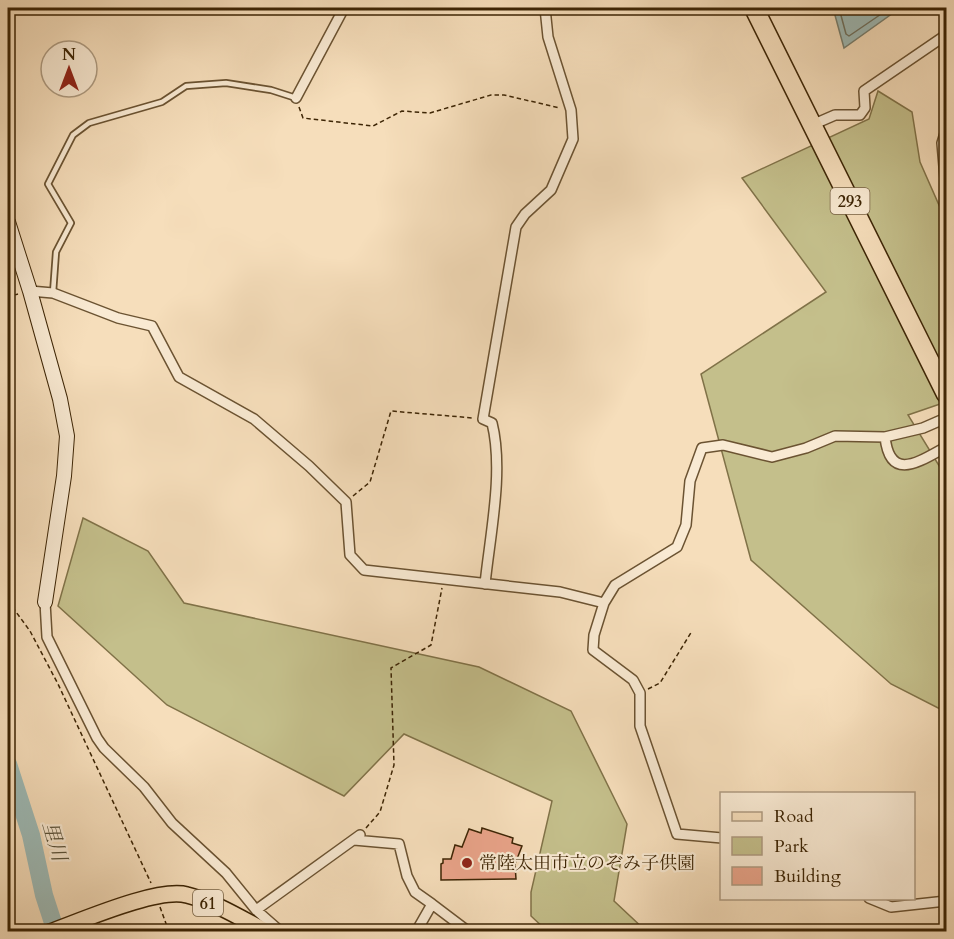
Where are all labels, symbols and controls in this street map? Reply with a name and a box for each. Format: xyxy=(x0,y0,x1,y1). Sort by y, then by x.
north arrow xyxy=(39,39,99,99)
text: N xyxy=(62,44,76,66)
road number: 293 xyxy=(830,188,870,214)
legend xyxy=(720,792,915,900)
text: Road xyxy=(774,804,814,829)
water label: 里川 xyxy=(36,818,74,866)
text: Park xyxy=(774,834,809,859)
place label: 常陸太田市立のぞみ子供園 xyxy=(479,851,695,876)
marker: 常陸太田市立のぞみ子供園 xyxy=(460,856,474,870)
text: Building xyxy=(774,864,842,889)
road number: 61 xyxy=(193,890,223,916)

